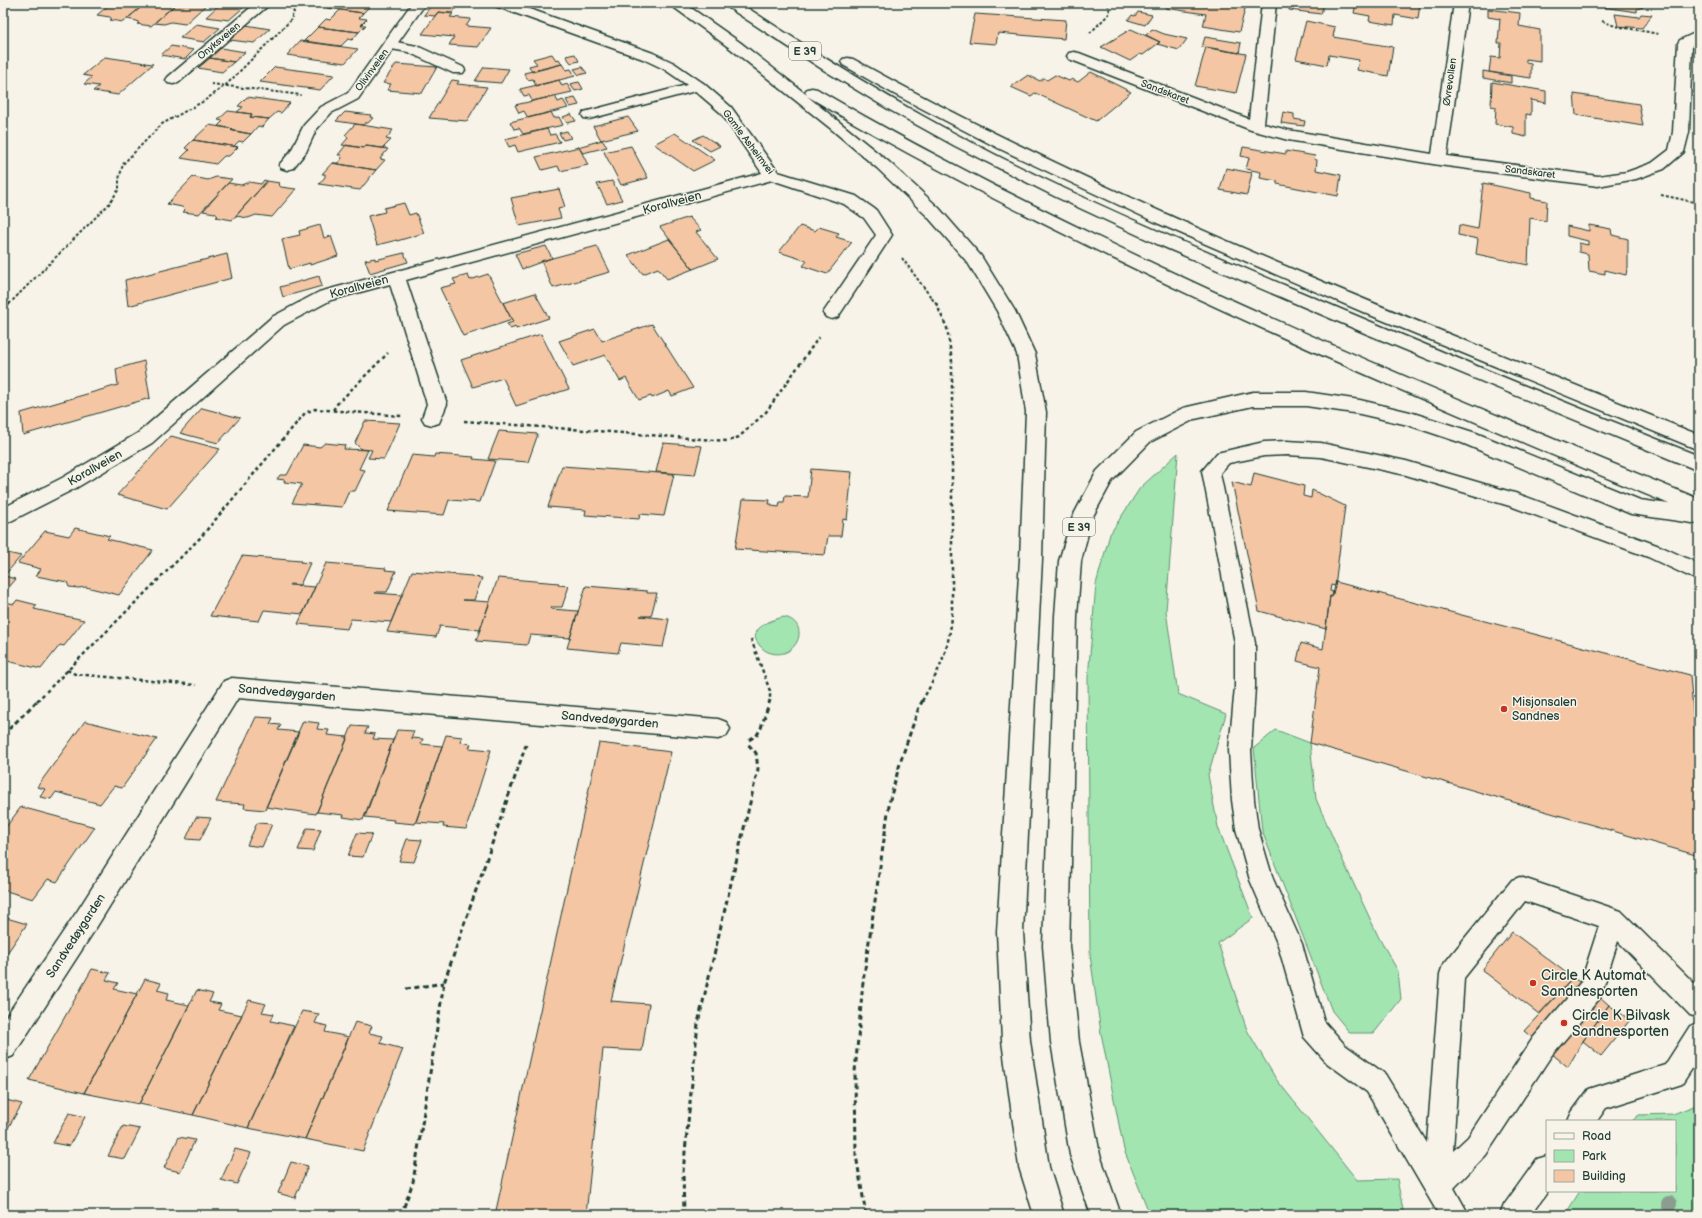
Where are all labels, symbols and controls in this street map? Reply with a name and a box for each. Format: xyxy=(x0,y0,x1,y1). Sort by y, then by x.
street label: Onyksveien xyxy=(195,19,243,62)
road number: E 39 xyxy=(789,42,821,60)
street label: Olivinveien xyxy=(353,46,392,93)
street label: Øvrevollen xyxy=(1441,57,1459,107)
street label: Sandskaret xyxy=(1139,77,1191,107)
street label: Gamle Asheimvei xyxy=(720,107,776,177)
street label: Sandskaret xyxy=(1504,163,1556,181)
street label: Korallveien xyxy=(641,188,703,218)
street label: Korallveien xyxy=(328,272,390,302)
street label: Korallveien xyxy=(65,446,125,490)
road number: E 39 xyxy=(1063,518,1095,536)
street label: Sandvedøygarden xyxy=(238,681,337,705)
place label: Misjonsalen Sandnes xyxy=(1512,695,1577,724)
marker: Misjonsalen Sandnes xyxy=(1499,704,1509,714)
street label: Sandvedøygarden xyxy=(561,708,660,732)
street label: Sandvedøygarden xyxy=(43,891,109,981)
place label: Circle K Automat Sandnesporten xyxy=(1541,967,1647,1000)
marker: Circle K Automat Sandnesporten xyxy=(1528,978,1538,988)
place label: Circle K Bilvask Sandnesporten xyxy=(1572,1007,1670,1040)
marker: Circle K Bilvask Sandnesporten xyxy=(1559,1018,1569,1028)
legend xyxy=(1546,1120,1676,1192)
text: Road xyxy=(1582,1129,1611,1144)
text: Park xyxy=(1582,1149,1606,1164)
text: Building xyxy=(1582,1169,1626,1184)

